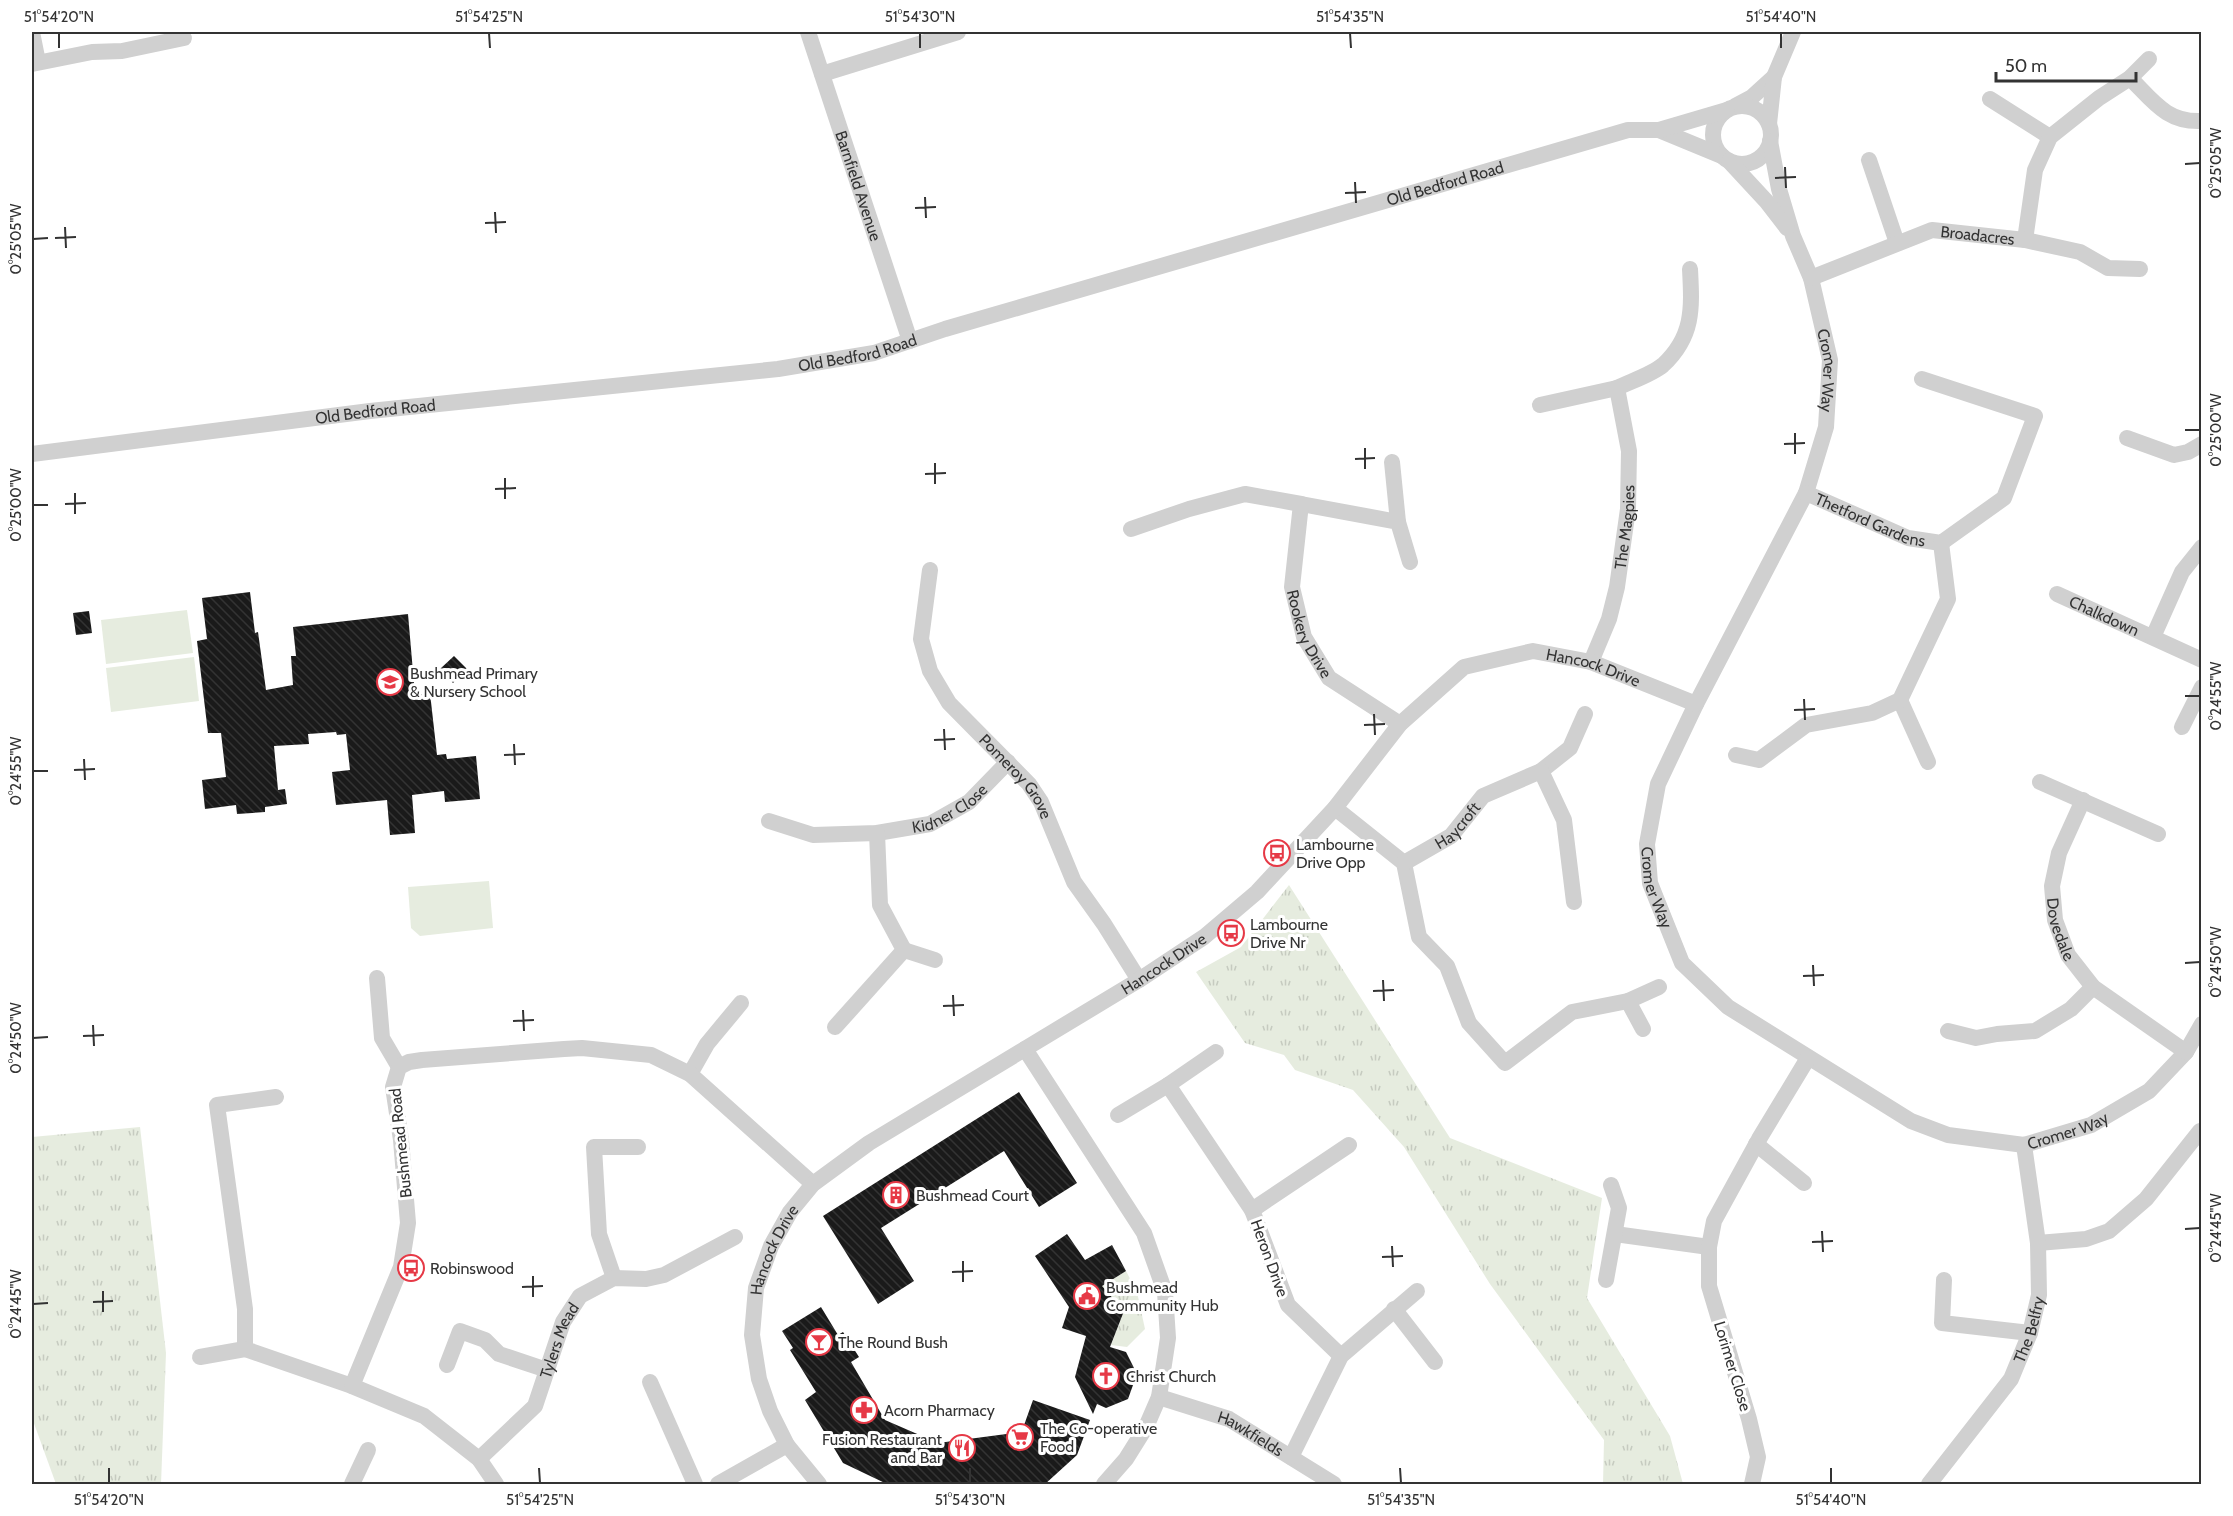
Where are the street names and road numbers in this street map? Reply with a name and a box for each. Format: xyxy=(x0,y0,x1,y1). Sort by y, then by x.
street label: Barnfield Avenue xyxy=(831,128,885,244)
street label: Old Bedford Road xyxy=(1384,158,1506,210)
street label: Broadacres xyxy=(1940,222,2016,249)
street label: Cromer Way xyxy=(1813,327,1840,413)
street label: Old Bedford Road xyxy=(797,330,919,375)
street label: Old Bedford Road xyxy=(314,395,437,428)
street label: The Magpies xyxy=(1611,485,1638,571)
street label: Thetford Gardens xyxy=(1812,489,1927,551)
street label: Rookery Drive xyxy=(1283,588,1336,682)
street label: Chalkdown xyxy=(2066,592,2142,640)
street label: Hancock Drive xyxy=(1545,645,1643,691)
street label: Pomeroy Grove xyxy=(975,730,1056,822)
street label: Kidner Close xyxy=(910,780,991,837)
street label: Haycroft xyxy=(1432,798,1485,853)
street label: Cromer Way xyxy=(1637,846,1676,931)
street label: Dovedale xyxy=(2043,897,2078,965)
street label: Hancock Drive xyxy=(1118,929,1210,999)
street label: Bushmead Road xyxy=(385,1087,416,1199)
street label: Cromer Way xyxy=(2025,1108,2112,1154)
street label: Hancock Drive xyxy=(746,1201,802,1296)
street label: Heron Drive xyxy=(1247,1217,1292,1300)
street label: The Belfry xyxy=(2010,1294,2048,1366)
street label: Tylers Mead xyxy=(536,1299,583,1381)
street label: Lorimer Close xyxy=(1710,1319,1755,1413)
street label: Hawkfields xyxy=(1215,1407,1287,1461)

